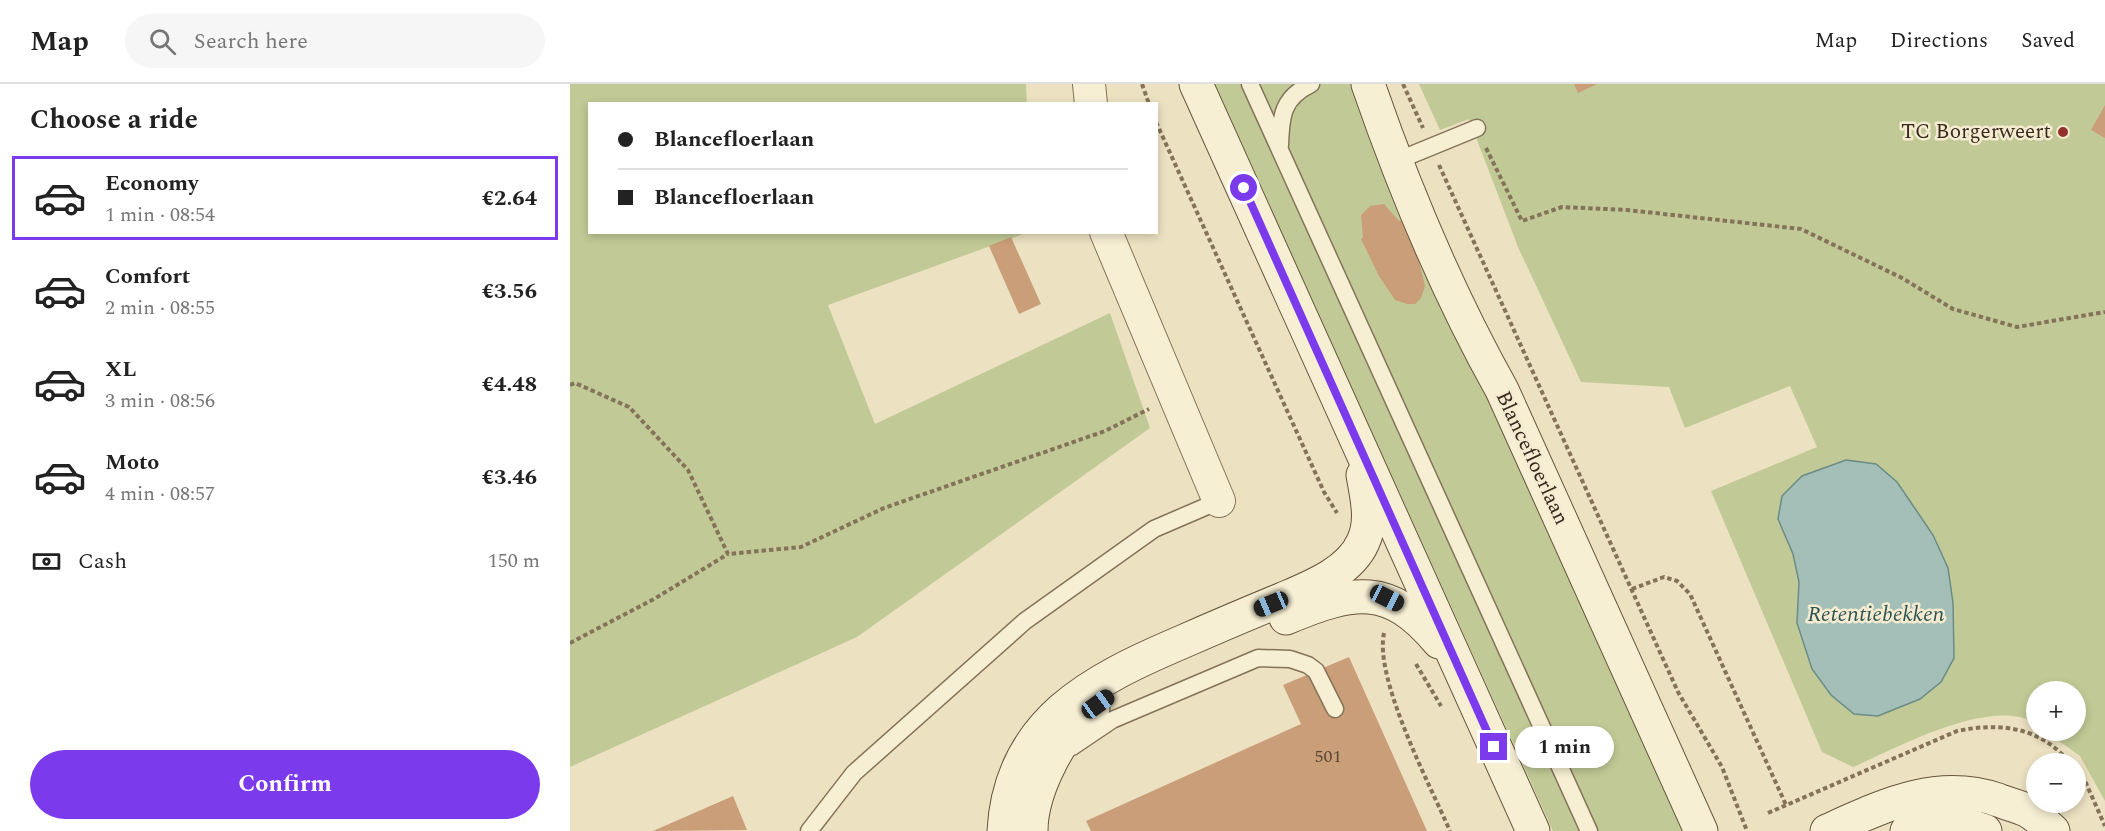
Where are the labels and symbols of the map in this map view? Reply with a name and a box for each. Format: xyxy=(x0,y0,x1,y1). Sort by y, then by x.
place label: TC Borgerweert xyxy=(1901,116,2051,148)
marker: TC Borgerweert xyxy=(2056,125,2070,139)
route start xyxy=(1230,174,1257,201)
street label: Blancefloerlaan xyxy=(1487,386,1577,530)
car xyxy=(1367,582,1407,614)
car xyxy=(1251,589,1291,619)
water label: Retentiebekken xyxy=(1808,598,1945,631)
car xyxy=(1078,686,1118,722)
callout: 1 min xyxy=(1515,726,1614,768)
route end xyxy=(1480,733,1507,760)
house number: 501 xyxy=(1315,743,1342,770)

